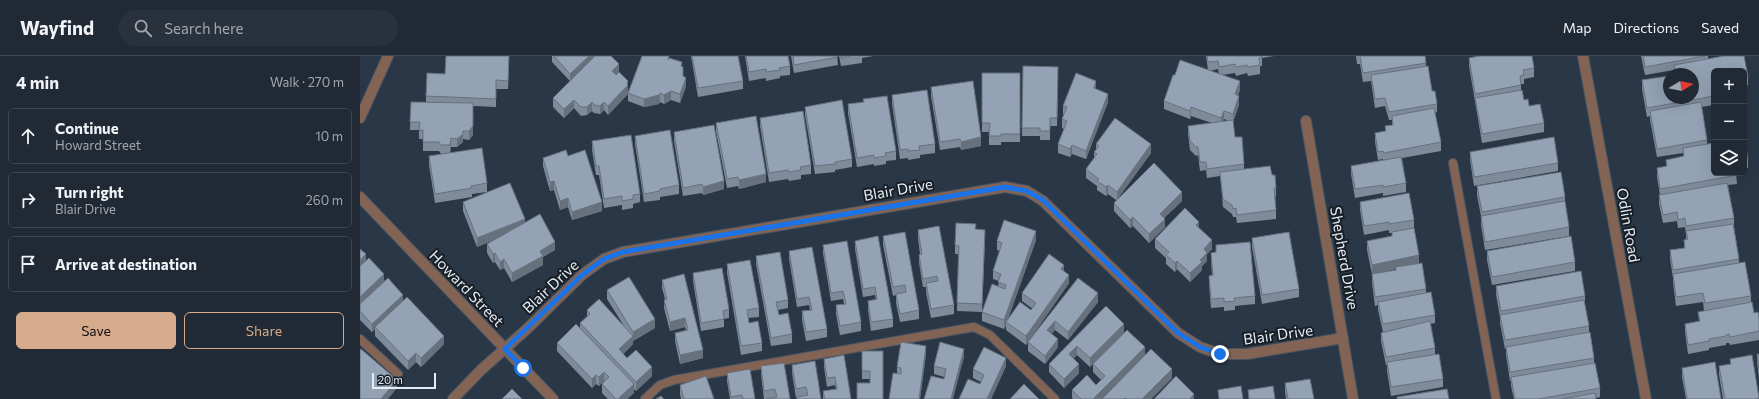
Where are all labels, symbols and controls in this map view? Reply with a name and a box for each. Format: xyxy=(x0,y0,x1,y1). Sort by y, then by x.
search box xyxy=(118,10,398,46)
text: Wayfind xyxy=(20,16,94,39)
icon: search xyxy=(132,17,154,39)
text: Search here xyxy=(164,19,244,37)
text: Map xyxy=(1563,19,1592,36)
text: Directions xyxy=(1614,19,1679,36)
text: Saved xyxy=(1701,19,1739,36)
north arrow xyxy=(1663,68,1699,104)
map controls xyxy=(1711,68,1747,176)
button: + xyxy=(1711,68,1747,104)
text: 4 min xyxy=(16,72,59,93)
text: Walk · 270 m xyxy=(270,74,344,90)
button: − xyxy=(1711,104,1747,140)
text: Continue xyxy=(55,119,119,137)
icon: ahead xyxy=(17,125,39,147)
text: 10 m xyxy=(315,128,343,144)
text: Howard Street xyxy=(55,137,141,153)
button: layers xyxy=(1711,140,1747,176)
street label: Blair Drive xyxy=(862,174,934,204)
text: Turn right xyxy=(55,183,124,201)
street label: Odlin Road xyxy=(1614,186,1644,264)
icon: right xyxy=(17,189,39,211)
text: 260 m xyxy=(306,192,343,208)
text: Blair Drive xyxy=(55,201,116,217)
street label: Shepherd Drive xyxy=(1327,205,1363,311)
street label: Howard Street xyxy=(426,246,508,330)
icon: arrive xyxy=(17,253,39,275)
text: Arrive at destination xyxy=(55,255,197,273)
street label: Blair Drive xyxy=(518,255,582,317)
button: Save xyxy=(16,312,176,349)
button: Share xyxy=(184,312,344,349)
street label: Blair Drive xyxy=(1242,320,1314,348)
route end xyxy=(1211,345,1229,363)
route start xyxy=(514,359,532,377)
scale bar xyxy=(372,371,436,390)
text: 20 m xyxy=(378,373,403,386)

